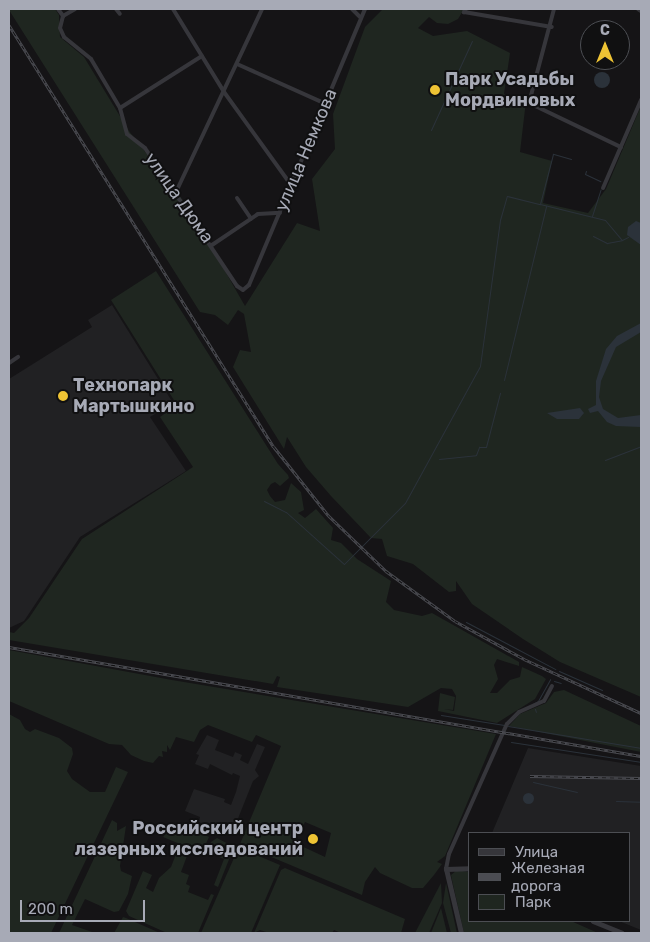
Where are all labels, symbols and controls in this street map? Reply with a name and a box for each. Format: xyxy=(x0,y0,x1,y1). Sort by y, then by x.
north arrow xyxy=(580,20,630,70)
text: С xyxy=(600,22,610,39)
place label: Парк Усадьбы Мордвиновых xyxy=(445,69,575,112)
marker: Парк Усадьбы Мордвиновых xyxy=(429,84,441,96)
street label: улица Немкова xyxy=(270,86,342,214)
street label: улица Дюма xyxy=(140,149,218,247)
place label: Технопарк Мартышкино xyxy=(73,375,194,418)
marker: Технопарк Мартышкино xyxy=(57,390,69,402)
place label: Российский центр лазерных исследований xyxy=(75,818,303,861)
legend xyxy=(468,832,630,922)
marker: Российский центр лазерных исследований xyxy=(307,833,319,845)
text: Улица xyxy=(515,843,558,861)
text: Железная дорога xyxy=(511,859,585,895)
scale bar xyxy=(22,890,148,922)
text: Парк xyxy=(515,893,551,911)
text: 200 m xyxy=(28,900,73,918)

